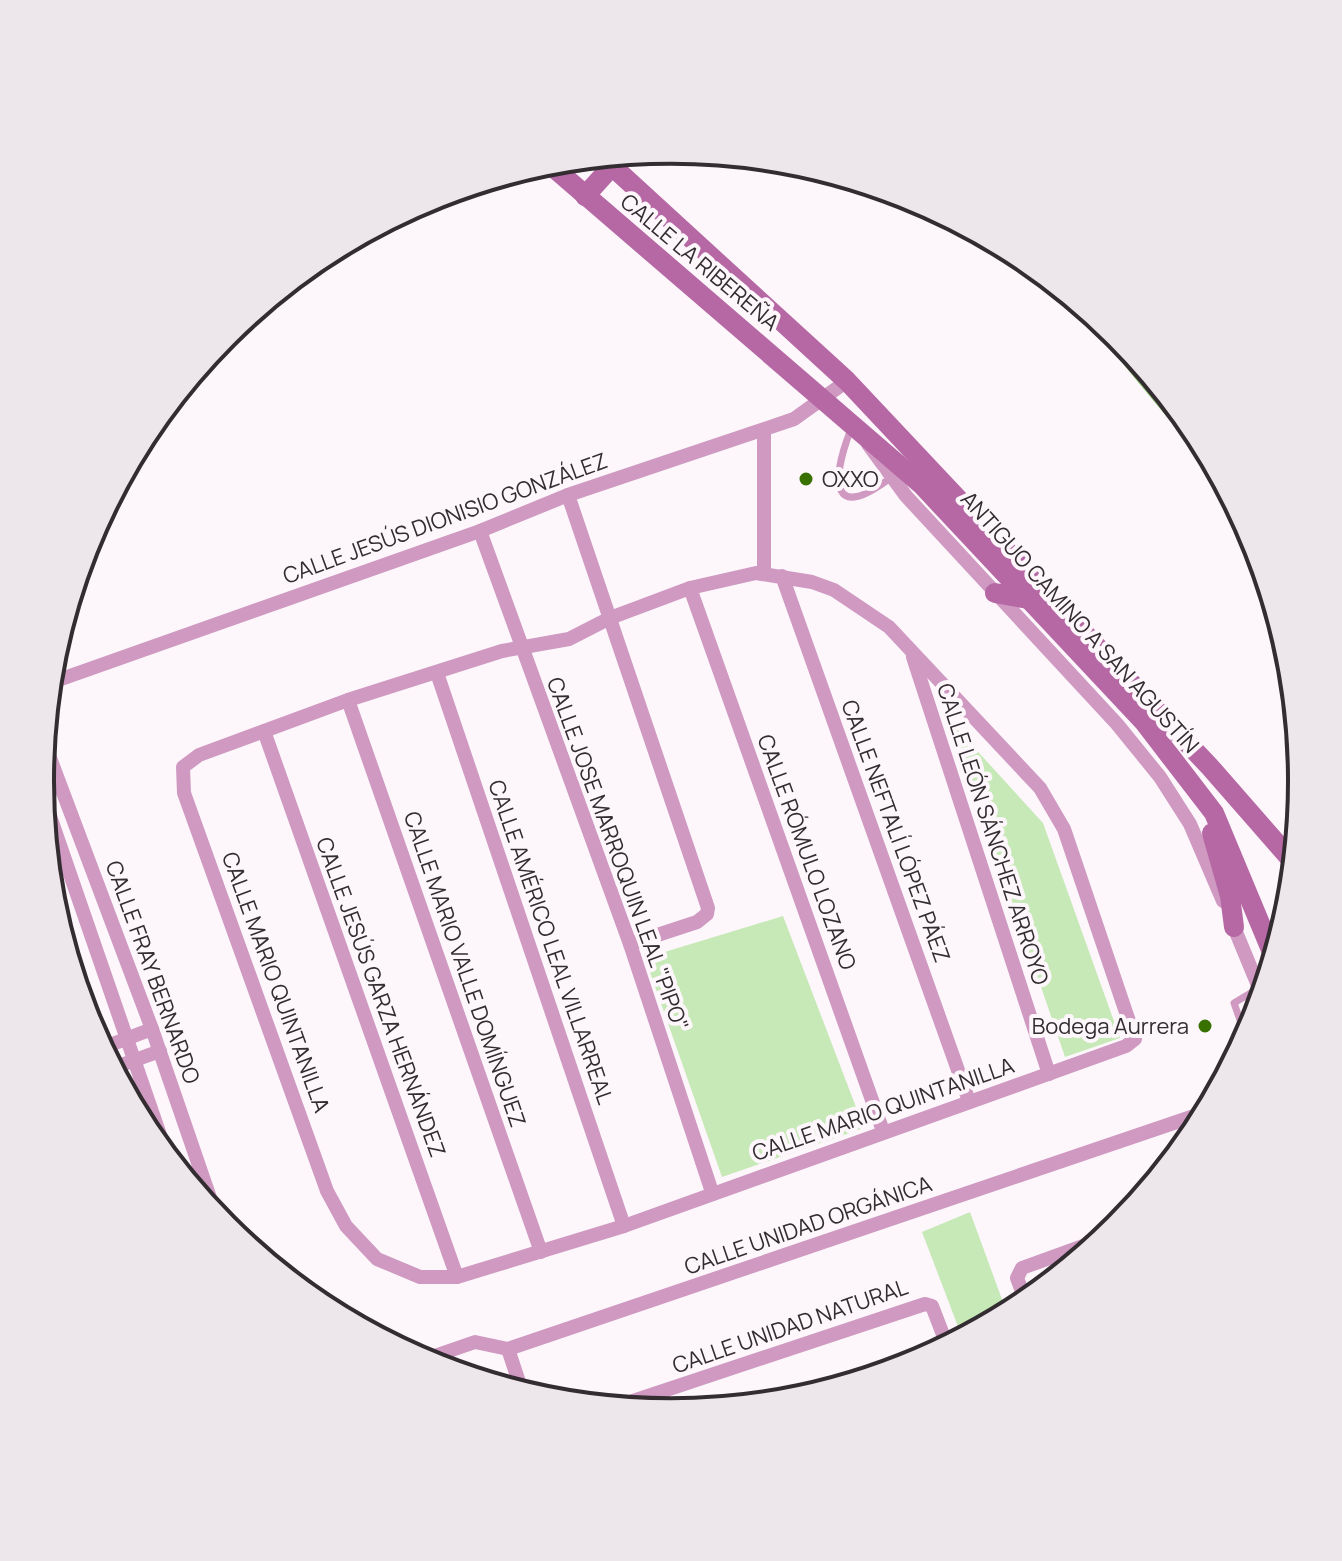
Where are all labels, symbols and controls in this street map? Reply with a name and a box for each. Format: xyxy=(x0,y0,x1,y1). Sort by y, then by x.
street label: CALLE LA RIBEREÑA xyxy=(614,187,786,337)
street label: CALLE JESÚS DIONISIO GONZÁLEZ xyxy=(279,445,611,591)
place label: OXXO xyxy=(822,464,879,494)
marker: OXXO xyxy=(797,470,815,488)
street label: ANTIGUO CAMINO A SAN AGUSTÍN xyxy=(954,485,1206,759)
street label: CALLE JOSE MARROQUIN LEAL "PIPO" xyxy=(540,673,696,1035)
street label: CALLE LEÓN SÁNCHEZ ARROYO xyxy=(930,680,1056,989)
street label: CALLE NEFTALÍ LÓPEZ PÁEZ xyxy=(834,696,958,966)
street label: CALLE RÓMULO LOZANO xyxy=(750,730,864,974)
street label: CALLE AMÉRICO LEAL VILLARREAL xyxy=(481,776,621,1108)
street label: CALLE MARIO VALLE DOMÍNGUEZ xyxy=(397,807,533,1131)
street label: CALLE JESÚS GARZA HERNÁNDEZ xyxy=(309,833,453,1161)
street label: CALLE MARIO QUINTANILLA xyxy=(215,848,337,1116)
street label: CALLE FRAY BERNARDO xyxy=(99,856,207,1088)
place label: Bodega Aurrera xyxy=(1032,1011,1189,1041)
marker: Bodega Aurrera xyxy=(1196,1017,1214,1035)
street label: CALLE MARIO QUINTANILLA xyxy=(748,1050,1018,1168)
street label: CALLE UNIDAD ORGÁNICA xyxy=(680,1168,936,1281)
street label: CALLE UNIDAD NATURAL xyxy=(668,1272,912,1380)

